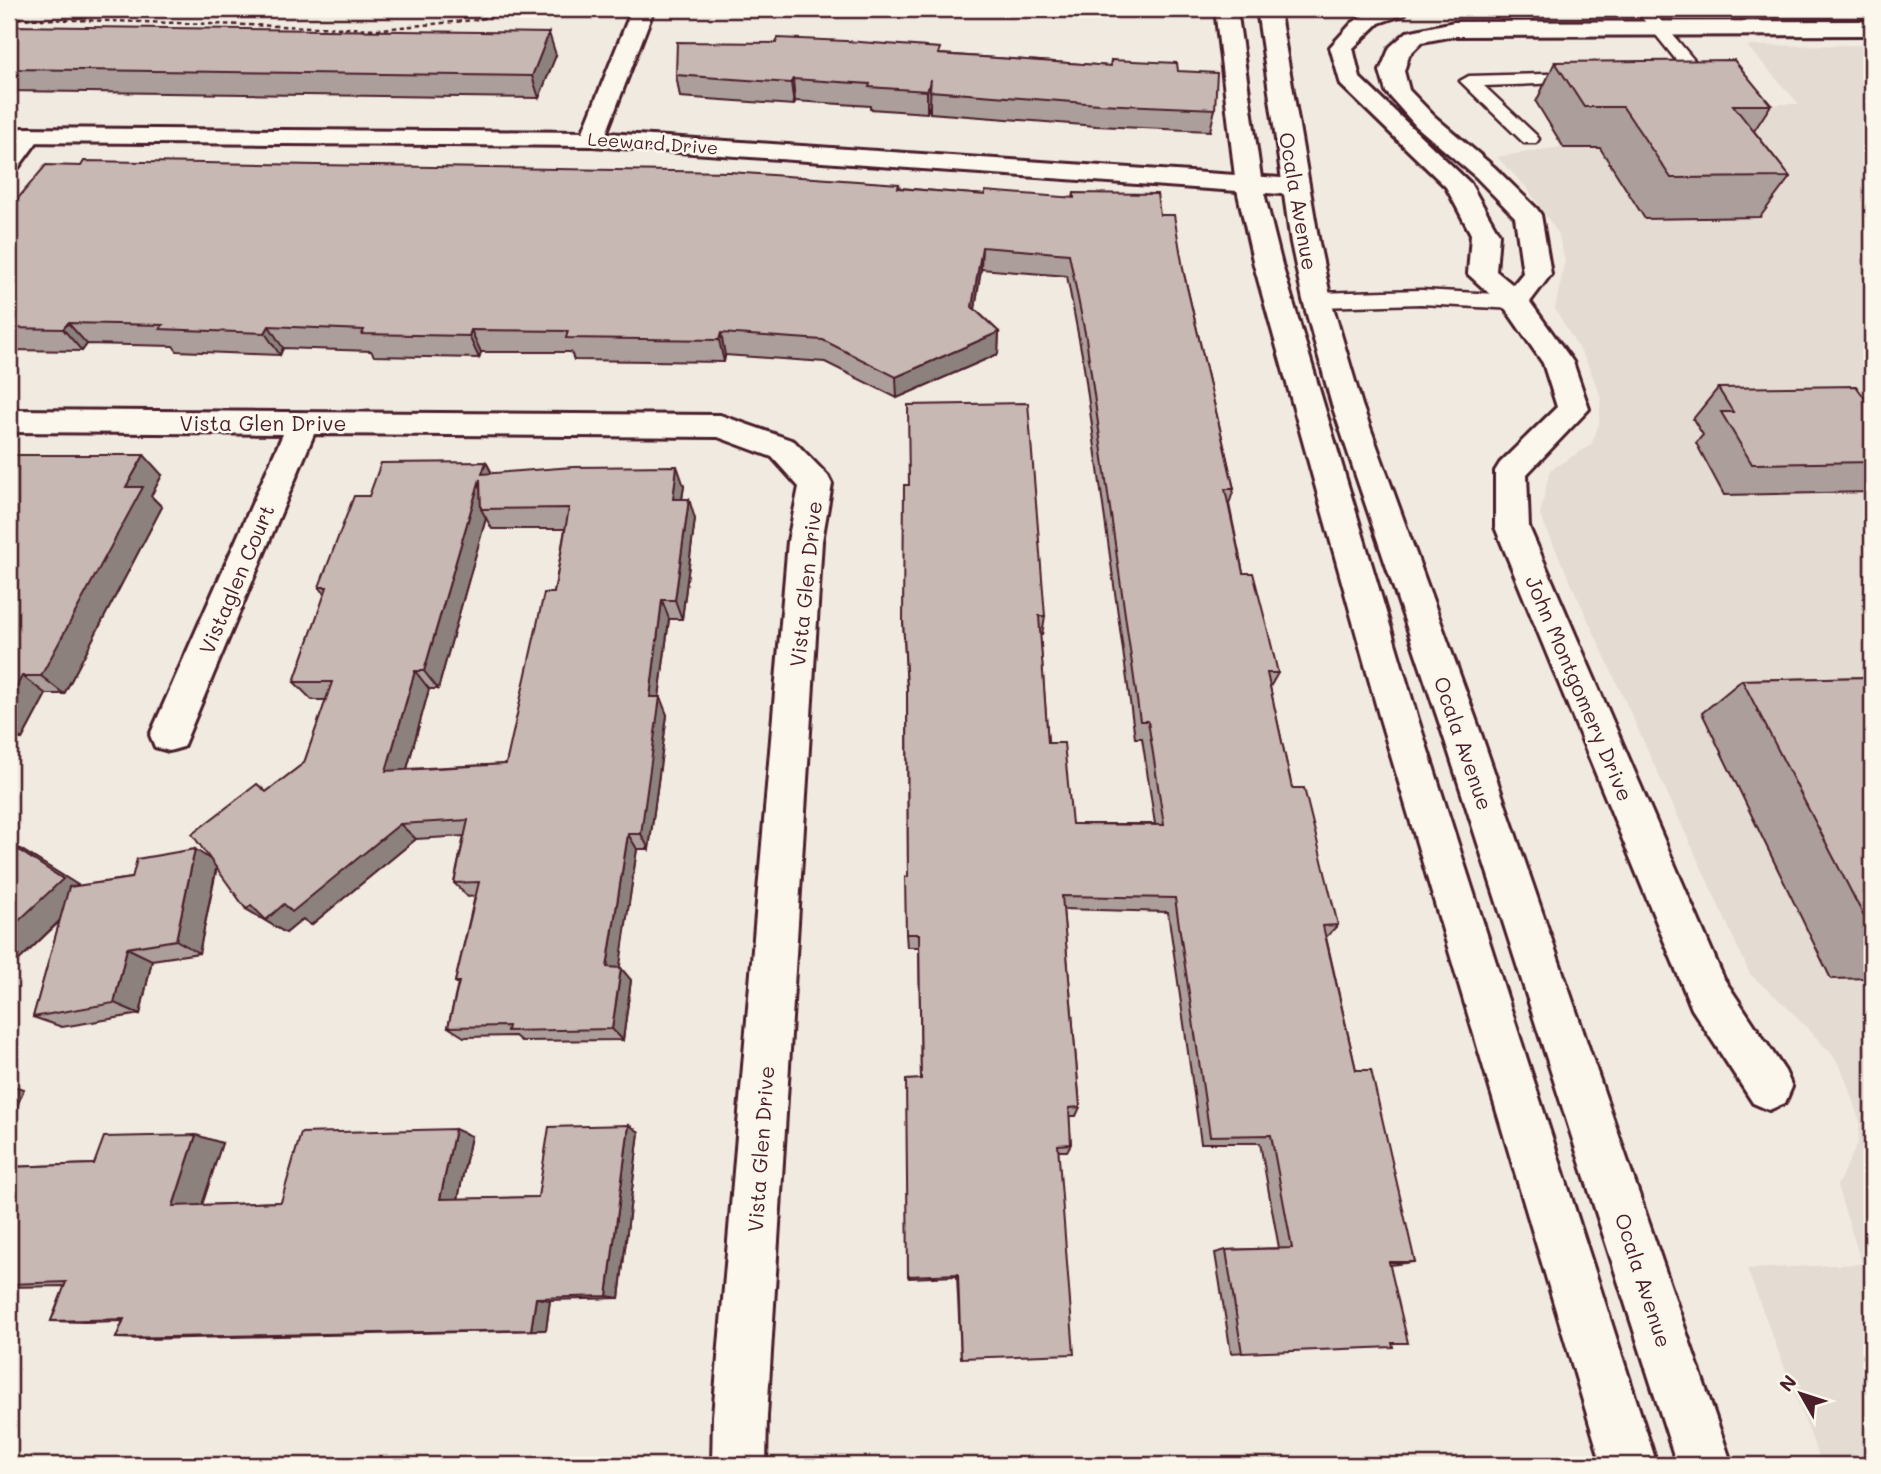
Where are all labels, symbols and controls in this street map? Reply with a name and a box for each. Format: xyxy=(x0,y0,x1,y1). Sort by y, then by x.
street label: Leeward Drive xyxy=(587,126,719,160)
street label: Ocala Avenue xyxy=(1274,130,1324,272)
street label: Vista Glen Drive xyxy=(180,409,346,436)
street label: Vistaglen Court xyxy=(192,500,280,658)
street label: Vista Glen Drive xyxy=(783,500,827,668)
street label: John Montgomery Drive xyxy=(1520,571,1640,805)
street label: Ocala Avenue xyxy=(1428,673,1500,813)
street label: Vista Glen Drive xyxy=(741,1065,779,1233)
street label: Ocala Avenue xyxy=(1610,1209,1678,1351)
north arrow xyxy=(1766,1358,1836,1428)
text: N xyxy=(1773,1370,1802,1396)

